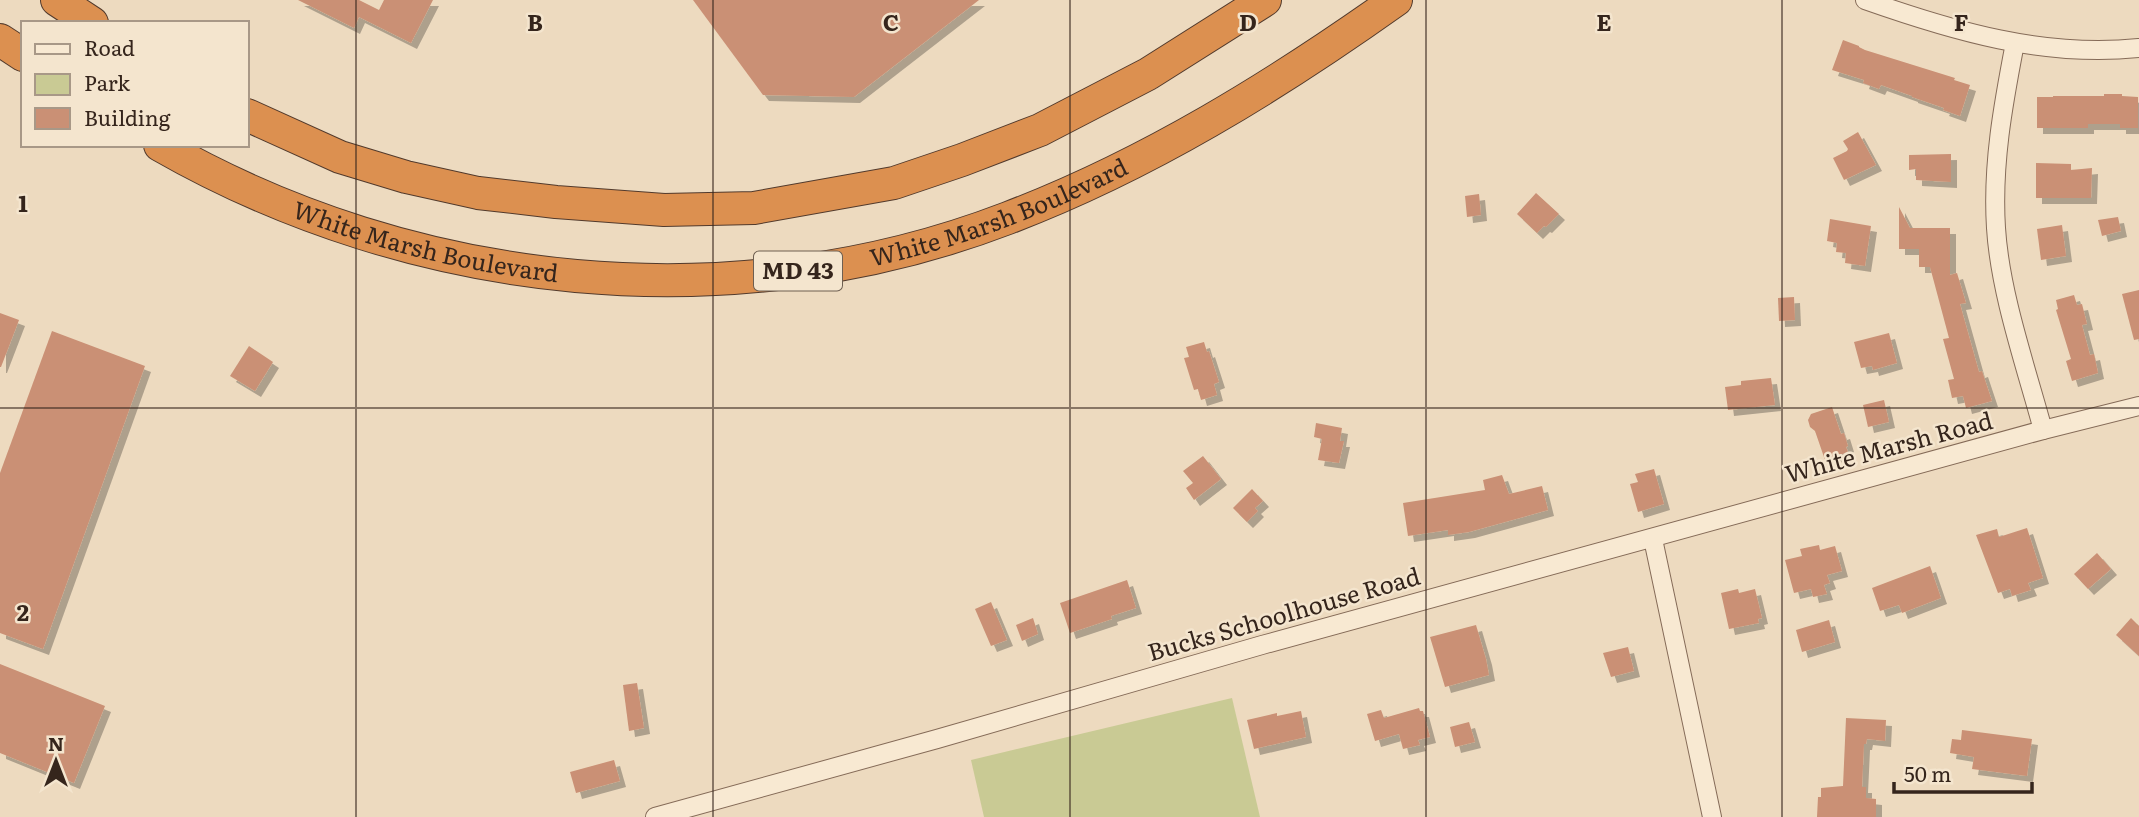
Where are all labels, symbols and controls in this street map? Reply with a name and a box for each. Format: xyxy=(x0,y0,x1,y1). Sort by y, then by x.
text: B xyxy=(527,4,543,38)
text: C xyxy=(883,4,899,38)
text: D xyxy=(1239,4,1257,38)
text: E xyxy=(1596,4,1612,38)
text: F xyxy=(1954,4,1969,38)
legend xyxy=(21,21,248,147)
text: Road xyxy=(84,31,135,62)
text: Park xyxy=(84,66,130,97)
text: Building xyxy=(84,101,171,132)
street label: White Marsh Boulevard xyxy=(866,148,1133,274)
text: 1 xyxy=(18,185,28,219)
street label: White Marsh Boulevard xyxy=(289,191,561,289)
road number: MD 43 xyxy=(754,252,842,290)
street label: White Marsh Road xyxy=(1781,401,1996,490)
street label: Bucks Schoolhouse Road xyxy=(1143,557,1424,668)
text: 2 xyxy=(17,594,29,628)
north arrow xyxy=(21,726,91,796)
text: N xyxy=(48,729,64,757)
scale bar xyxy=(1894,750,2032,794)
text: 50 m xyxy=(1904,757,1951,788)

